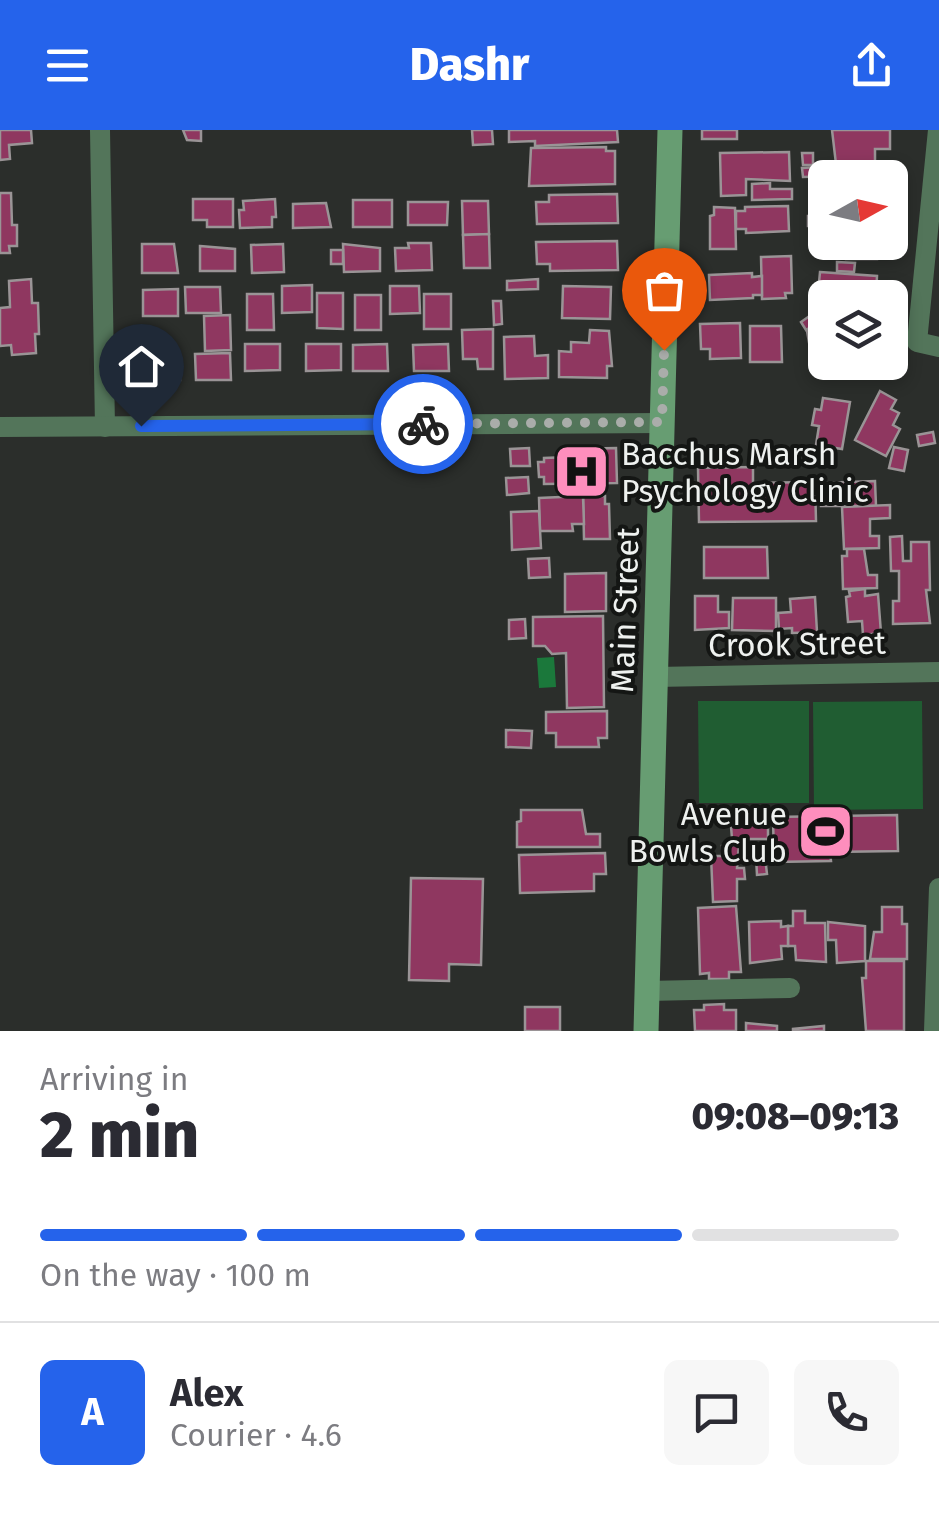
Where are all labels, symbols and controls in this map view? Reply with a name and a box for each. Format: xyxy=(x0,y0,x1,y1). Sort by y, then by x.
icon: menu xyxy=(40,38,95,93)
text: Dashr xyxy=(410,38,529,92)
icon: share xyxy=(844,38,899,93)
north arrow xyxy=(808,160,908,260)
map controls xyxy=(808,160,908,380)
pin xyxy=(622,248,707,351)
icon: bag xyxy=(637,263,692,318)
button: layers xyxy=(808,280,908,380)
pin xyxy=(99,324,184,427)
icon: home xyxy=(114,339,169,394)
courier xyxy=(373,374,473,474)
icon: bike xyxy=(396,397,451,452)
place label: Bacchus Marsh Psychology Clinic xyxy=(621,435,869,510)
hospital icon: Bacchus Marsh Psychology Clinic xyxy=(552,442,612,502)
street label: Main Street xyxy=(603,526,647,693)
street label: Crook Street xyxy=(708,623,887,665)
place label: Avenue Bowls Club xyxy=(629,795,787,870)
sports icon: Avenue Bowls Club xyxy=(796,802,856,862)
text: Arriving in xyxy=(40,1060,188,1098)
text: 09:08–09:13 xyxy=(691,1093,899,1139)
text: 2 min xyxy=(40,1096,199,1174)
text: On the way · 100 m xyxy=(40,1256,311,1294)
button: chat xyxy=(664,1360,769,1465)
button: phone xyxy=(794,1360,899,1465)
text: Alex xyxy=(170,1370,243,1416)
text: A xyxy=(81,1389,104,1435)
text: Courier · 4.6 xyxy=(170,1416,342,1454)

